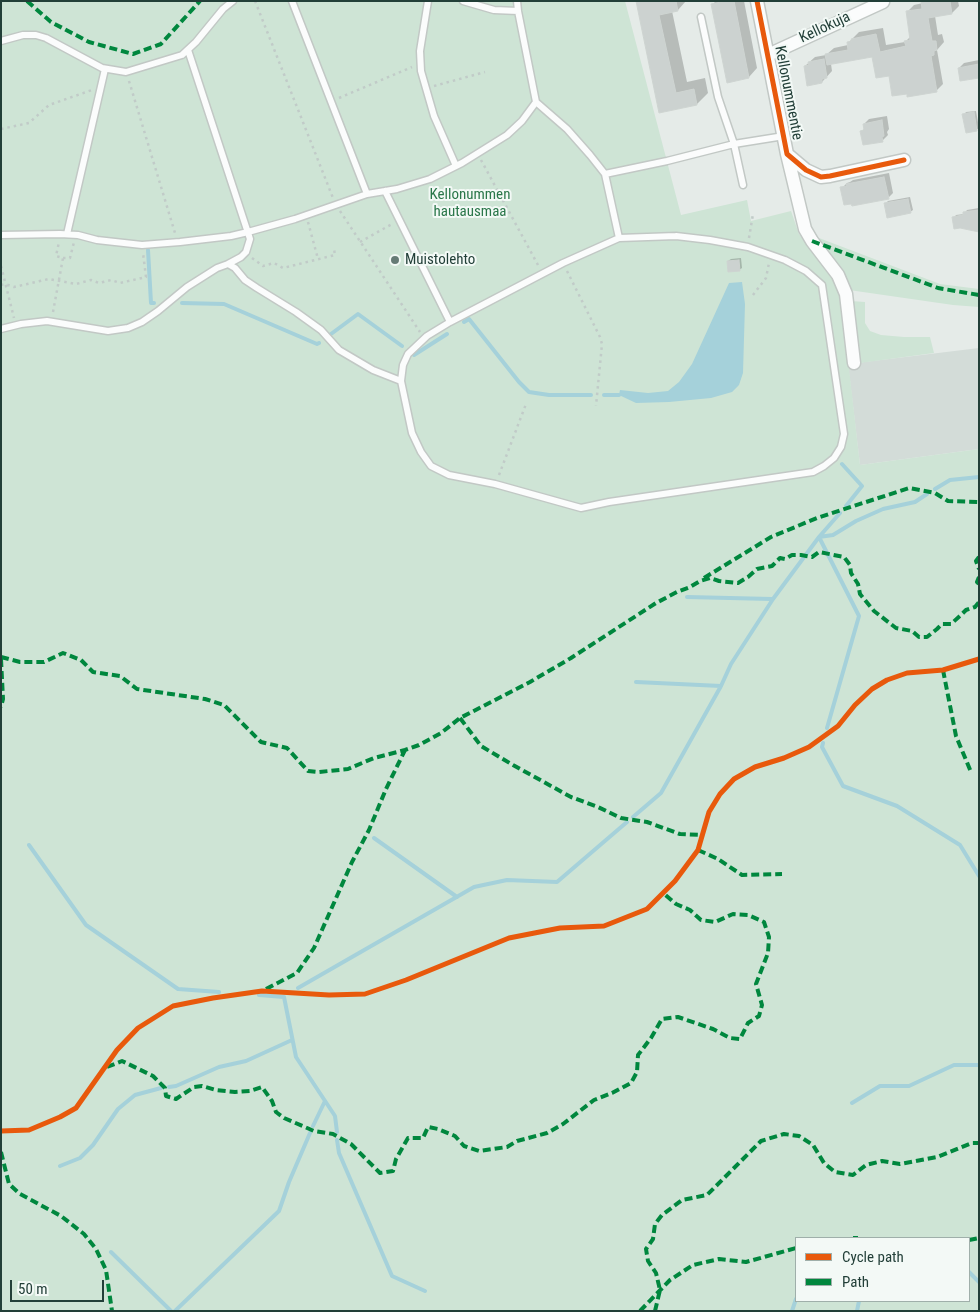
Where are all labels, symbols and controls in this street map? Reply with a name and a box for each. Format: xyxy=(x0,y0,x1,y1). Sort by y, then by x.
street label: Kellokuja xyxy=(797,8,853,48)
street label: Kellonummentie xyxy=(770,44,806,142)
park label: Kellonummen hautausmaa xyxy=(430,186,510,221)
place label: Muistolehto xyxy=(405,251,475,269)
marker: Muistolehto xyxy=(389,254,401,266)
legend xyxy=(795,1237,970,1302)
text: Cycle path xyxy=(842,1248,904,1266)
scale bar xyxy=(12,1270,106,1302)
text: Path xyxy=(842,1273,869,1291)
text: 50 m xyxy=(18,1280,48,1298)

